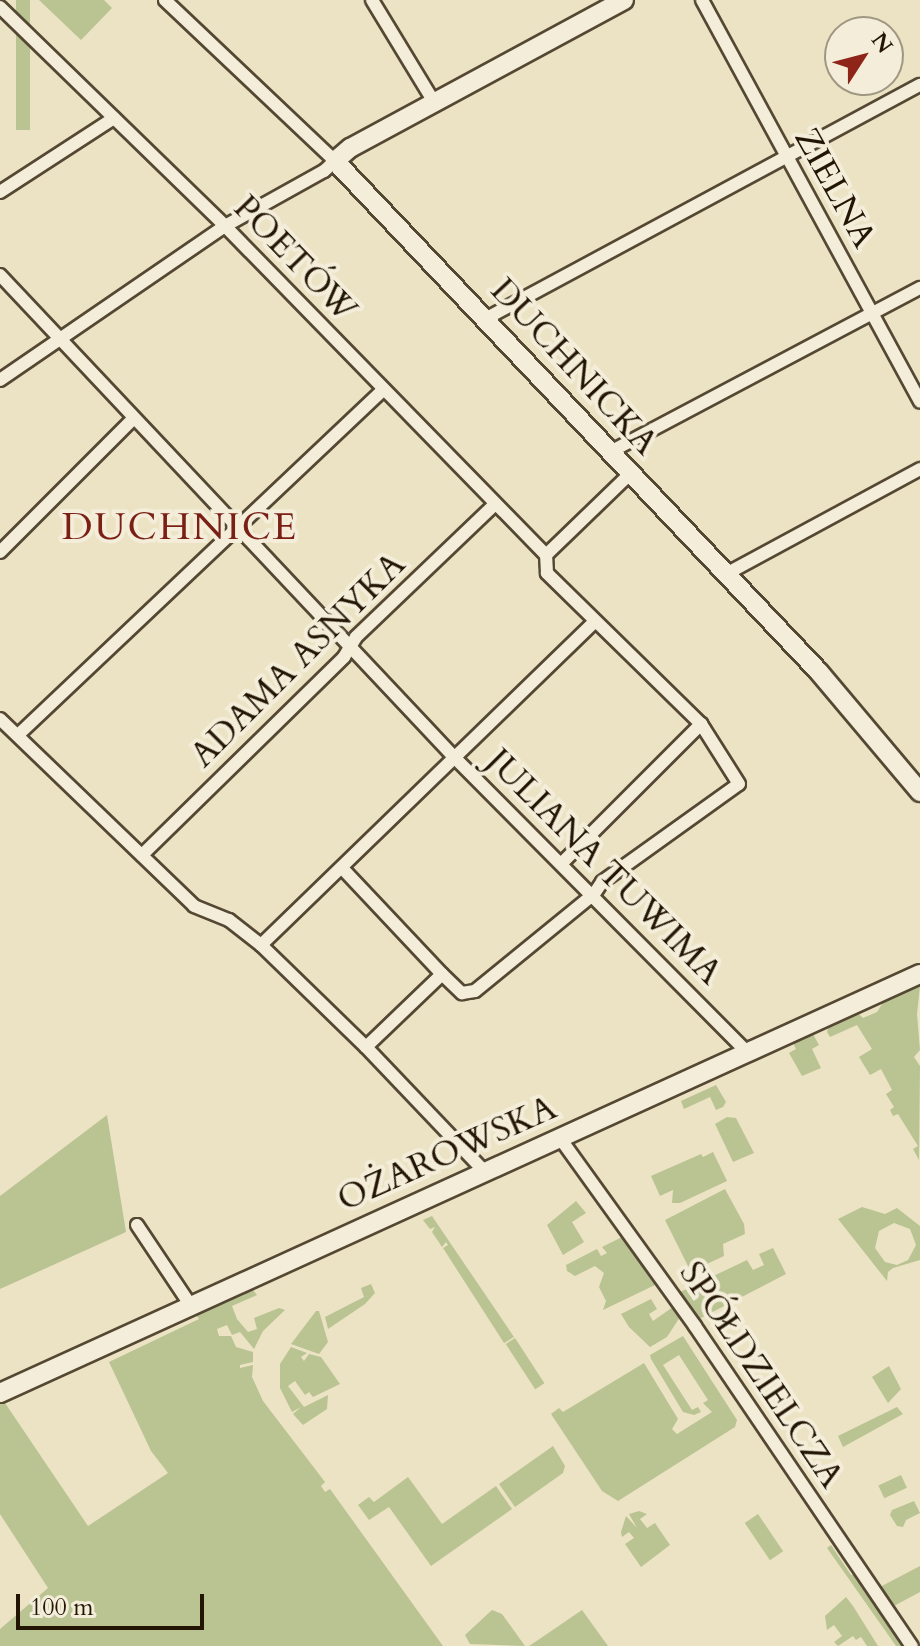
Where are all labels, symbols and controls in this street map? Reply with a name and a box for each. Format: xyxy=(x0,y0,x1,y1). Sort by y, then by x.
north arrow xyxy=(824,16,904,96)
text: N xyxy=(864,27,900,60)
street label: ZIELNA xyxy=(786,121,884,255)
street label: POETÓW xyxy=(225,187,365,331)
street label: DUCHNICKA xyxy=(482,270,666,464)
district label: DUCHNICE xyxy=(62,505,298,551)
street label: ADAMA ASNYKA xyxy=(182,544,414,776)
street label: JULIANA TUWIMA xyxy=(478,741,730,993)
street label: OŻAROWSKA xyxy=(331,1088,563,1220)
street label: SPÓŁDZIELCZA xyxy=(670,1254,852,1496)
scale bar xyxy=(20,1578,208,1628)
text: 100 m xyxy=(30,1591,94,1624)

